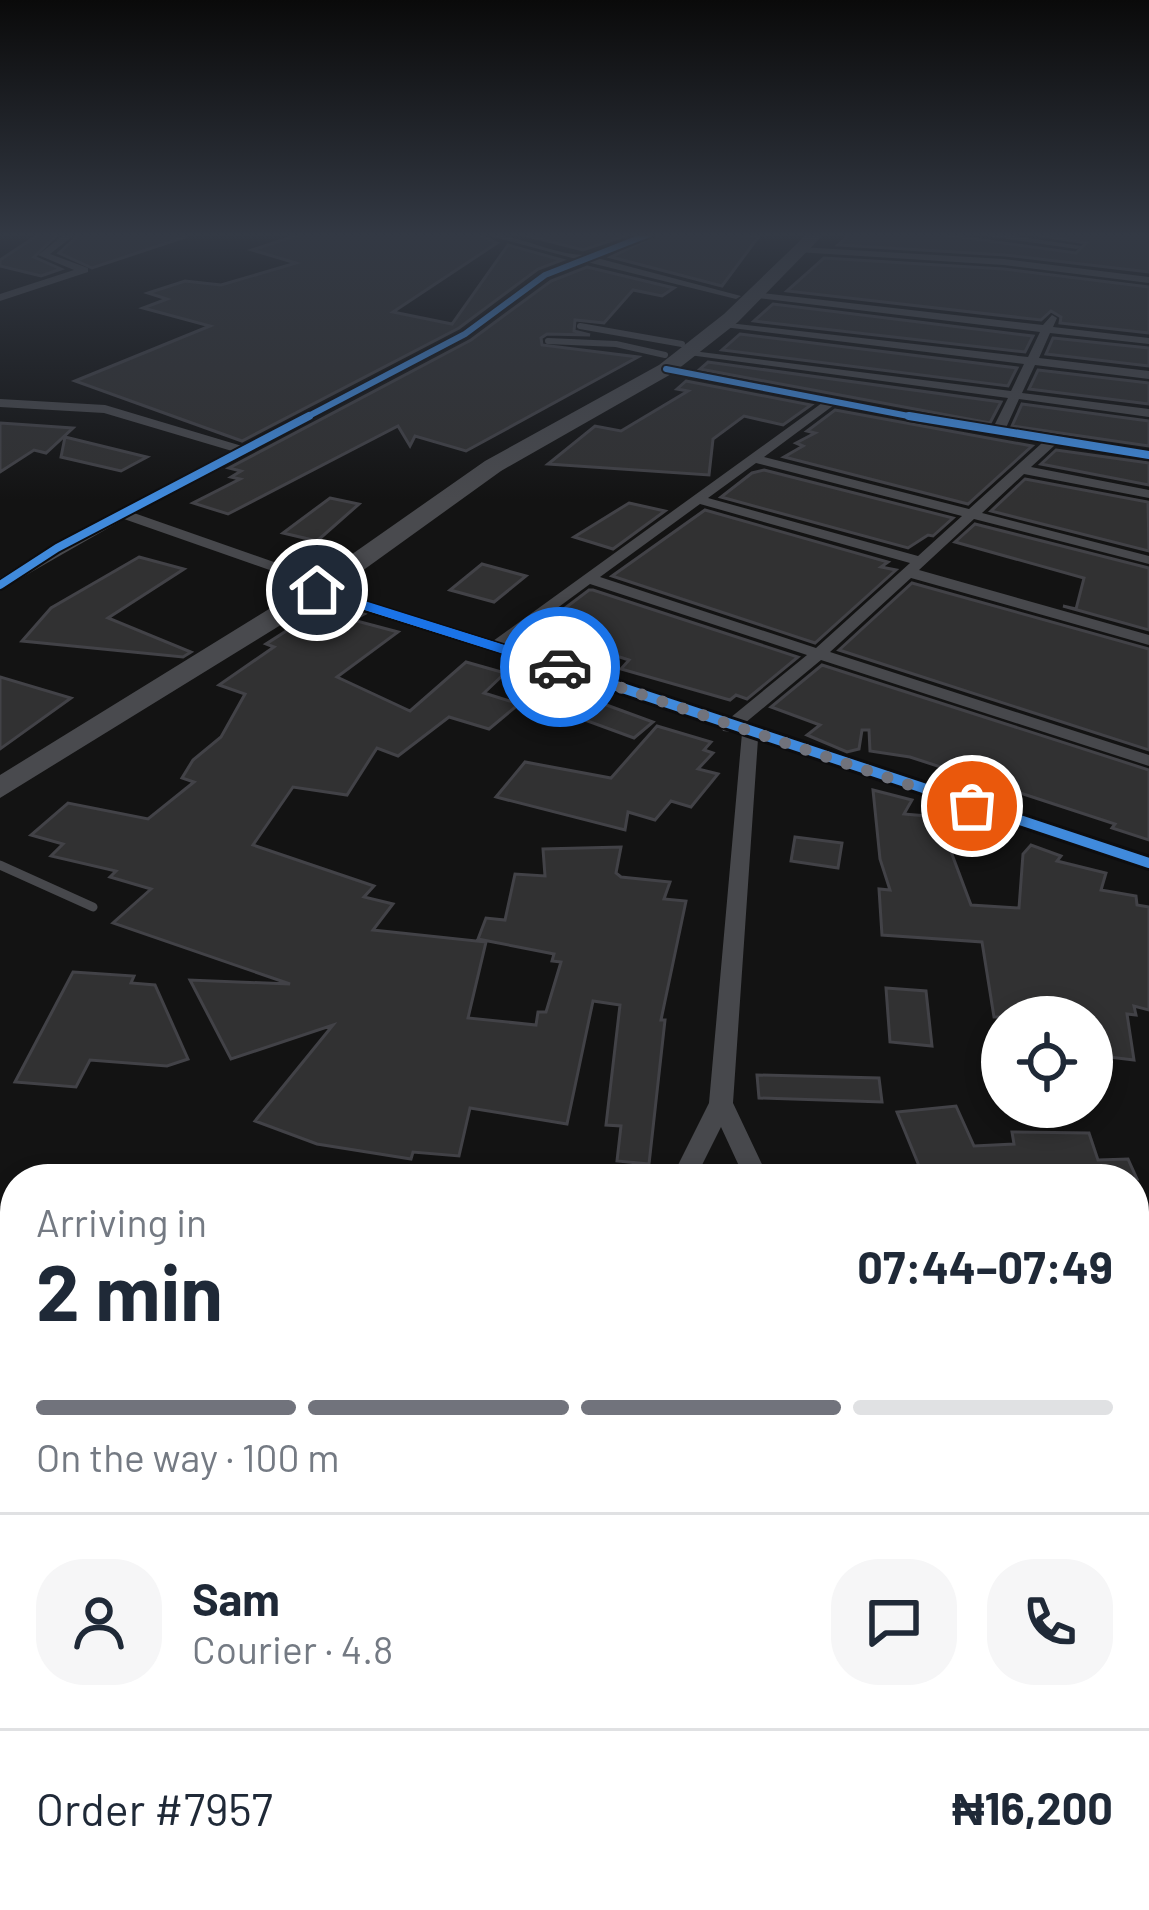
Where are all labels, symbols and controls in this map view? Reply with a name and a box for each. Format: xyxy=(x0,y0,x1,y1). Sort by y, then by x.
pin xyxy=(266,539,368,641)
icon: home xyxy=(284,557,350,623)
courier xyxy=(500,607,620,727)
icon: car xyxy=(527,634,593,700)
pin xyxy=(921,755,1023,857)
icon: bag xyxy=(939,773,1005,839)
map controls xyxy=(981,996,1113,1128)
button: locate xyxy=(981,996,1113,1128)
text: Arriving in xyxy=(36,1198,207,1245)
text: 07:44–07:49 xyxy=(857,1239,1113,1293)
text: 2 min xyxy=(36,1243,223,1337)
text: On the way · 100 m xyxy=(36,1433,340,1480)
button: person xyxy=(36,1559,162,1685)
button: chat xyxy=(831,1559,957,1685)
button: phone xyxy=(987,1559,1113,1685)
text: Sam xyxy=(192,1571,280,1625)
text: Courier · 4.8 xyxy=(192,1625,393,1672)
text: ₦16,200 xyxy=(952,1780,1113,1834)
text: Order #7957 xyxy=(36,1781,273,1835)

